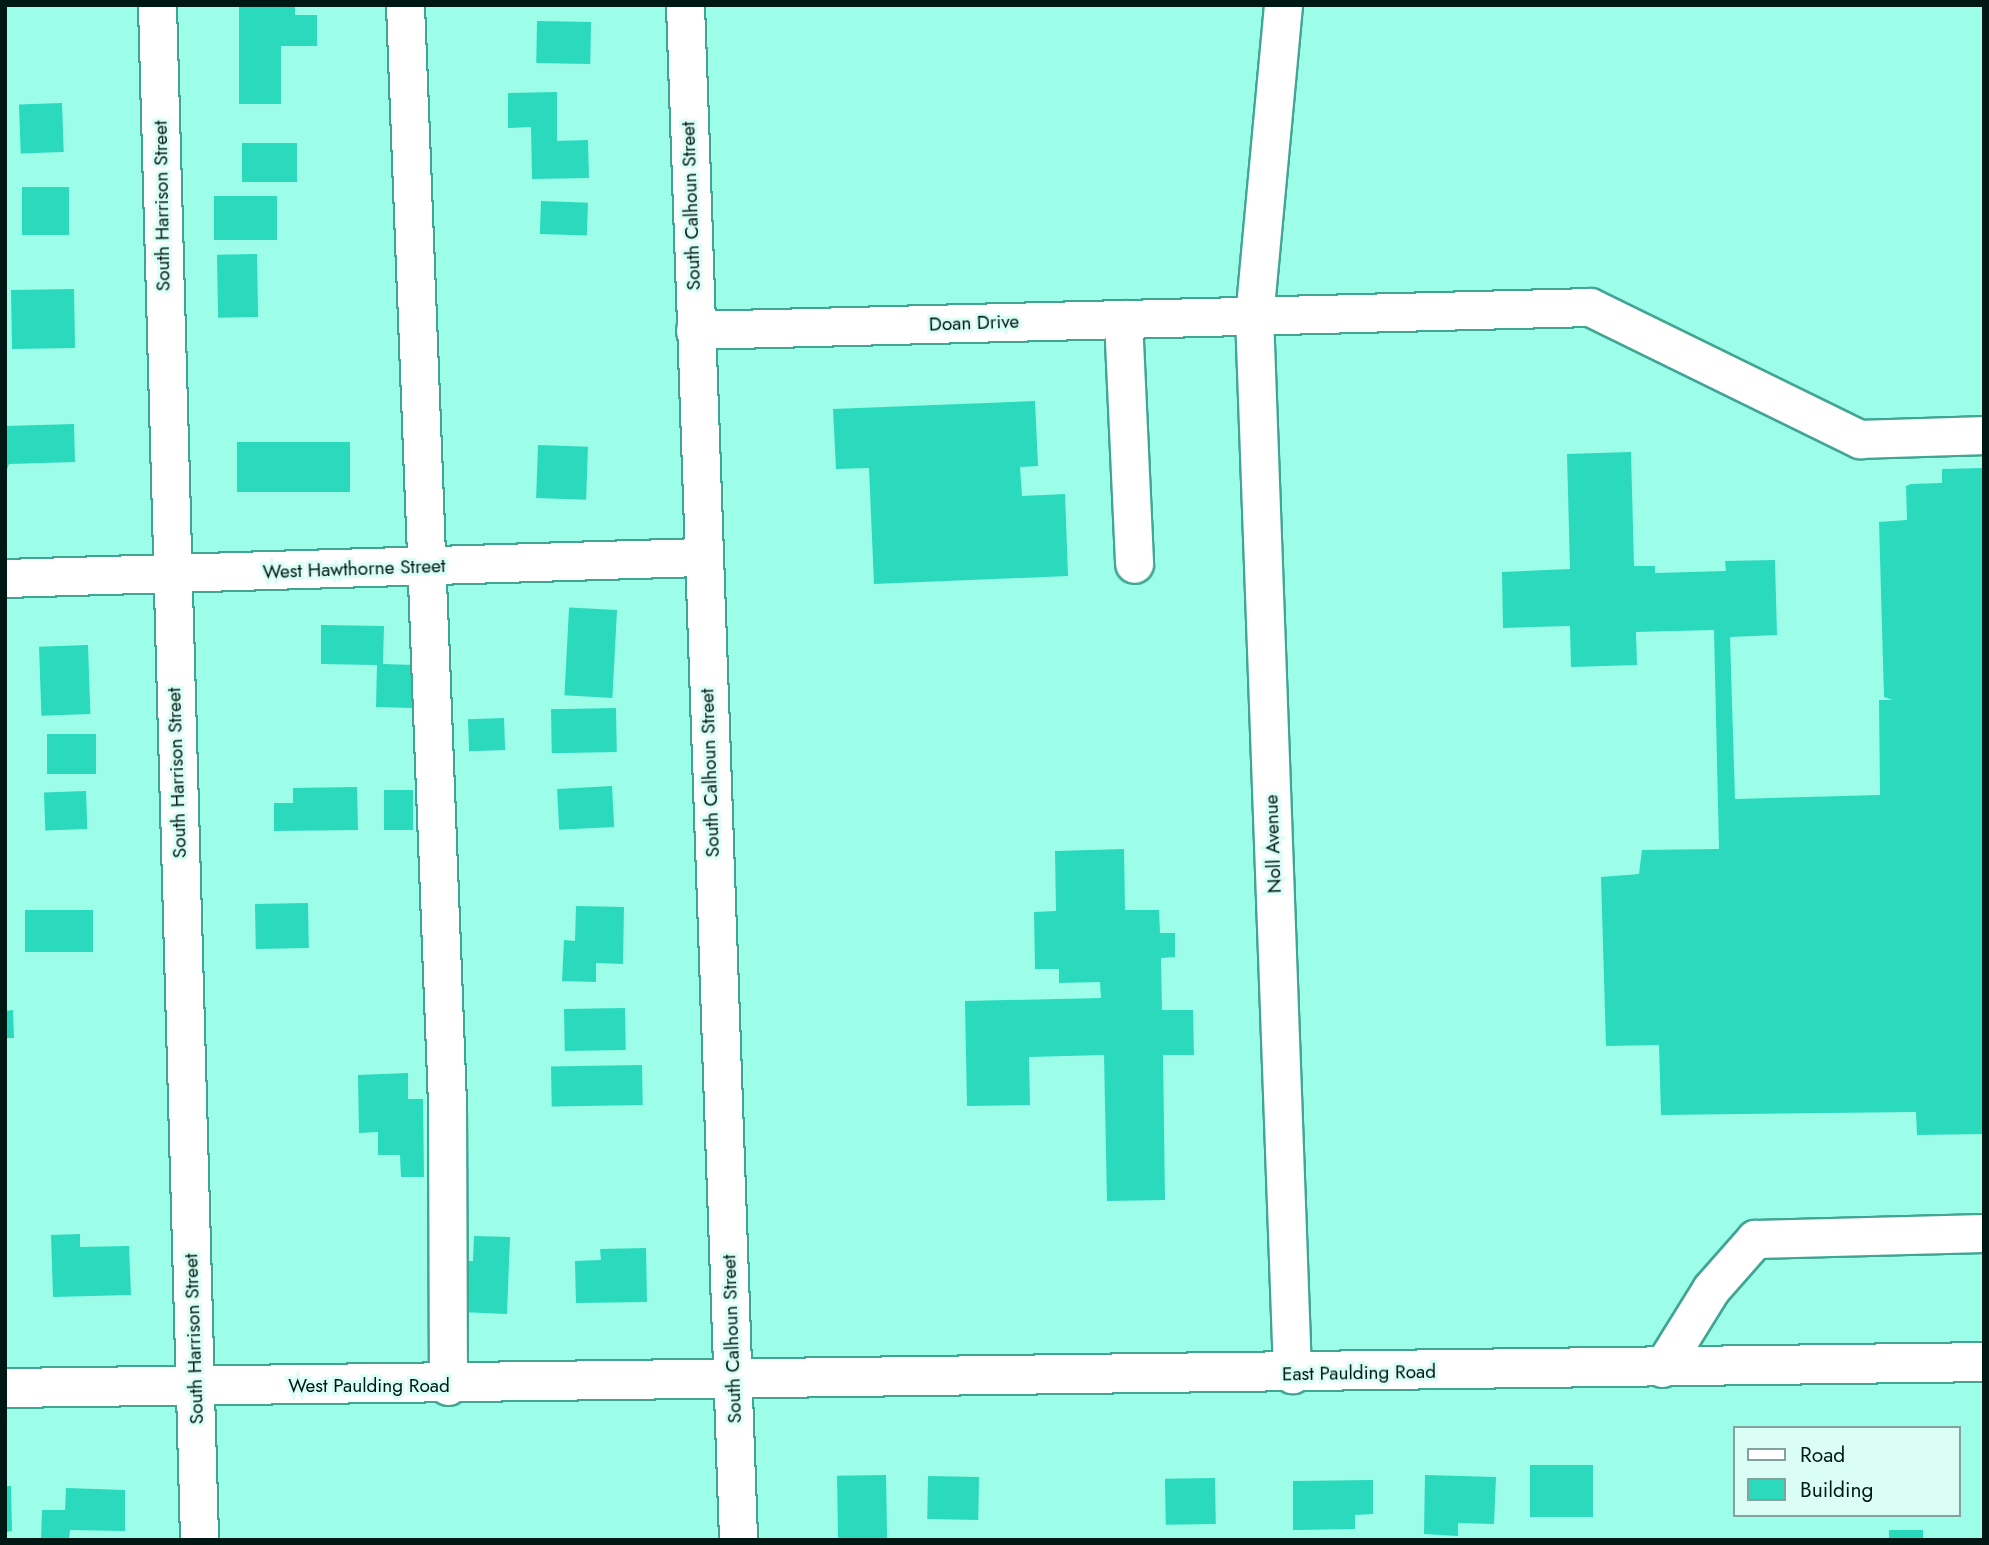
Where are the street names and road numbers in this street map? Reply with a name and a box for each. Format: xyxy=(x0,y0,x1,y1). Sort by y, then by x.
street label: South Harrison Street xyxy=(149,120,175,292)
street label: South Calhoun Street xyxy=(677,121,705,291)
street label: Doan Drive xyxy=(928,310,1020,336)
street label: West Hawthorne Street xyxy=(262,554,446,584)
street label: South Harrison Street xyxy=(163,687,191,859)
street label: South Calhoun Street xyxy=(696,688,724,858)
street label: Noll Avenue xyxy=(1260,794,1286,894)
street label: South Harrison Street xyxy=(180,1253,208,1425)
street label: South Calhoun Street xyxy=(718,1254,746,1424)
street label: East Paulding Road xyxy=(1282,1360,1436,1386)
street label: West Paulding Road xyxy=(288,1375,450,1397)

